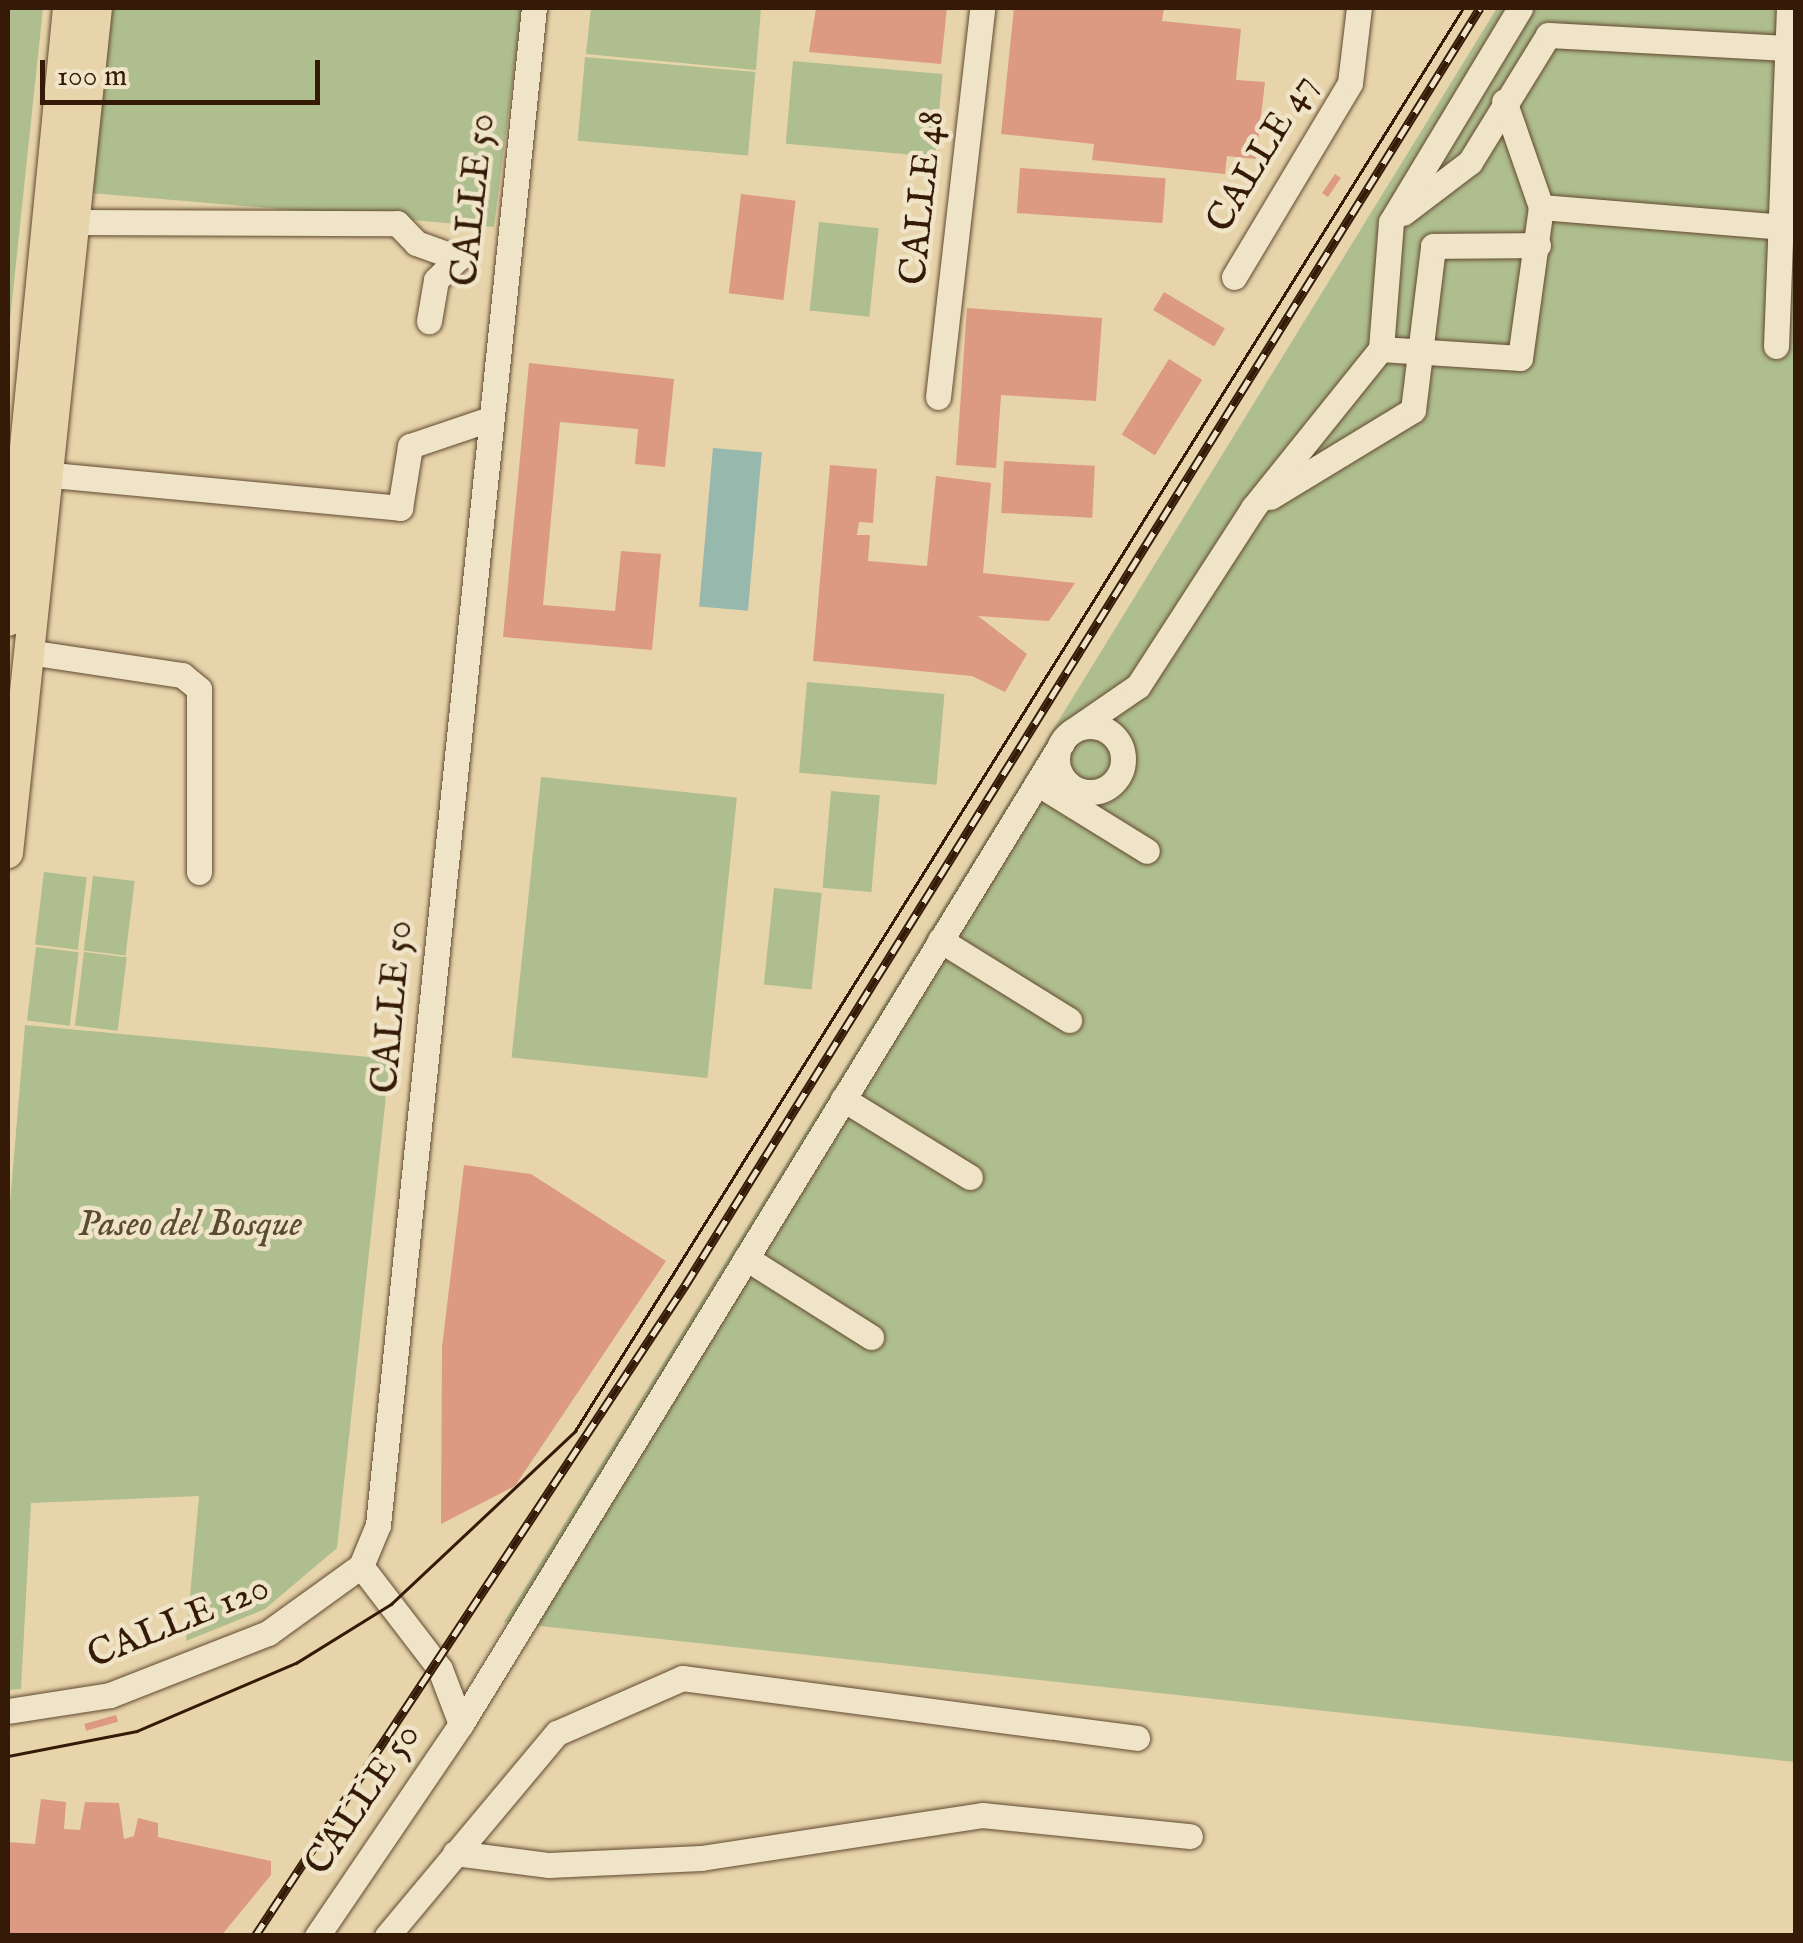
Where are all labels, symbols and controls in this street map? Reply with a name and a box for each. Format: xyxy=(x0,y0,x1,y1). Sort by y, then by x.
scale bar xyxy=(45,40,325,102)
text: 100 m xyxy=(57,58,127,96)
street label: CALLE 47 xyxy=(1198,67,1328,241)
street label: CALLE 48 xyxy=(892,109,956,287)
street label: CALLE 50 xyxy=(443,111,507,289)
street label: CALLE 50 xyxy=(364,919,424,1095)
park label: Paseo del Bosque xyxy=(78,1203,302,1249)
street label: CALLE 120 xyxy=(81,1566,277,1680)
street label: CALLE 50 xyxy=(297,1715,431,1885)

